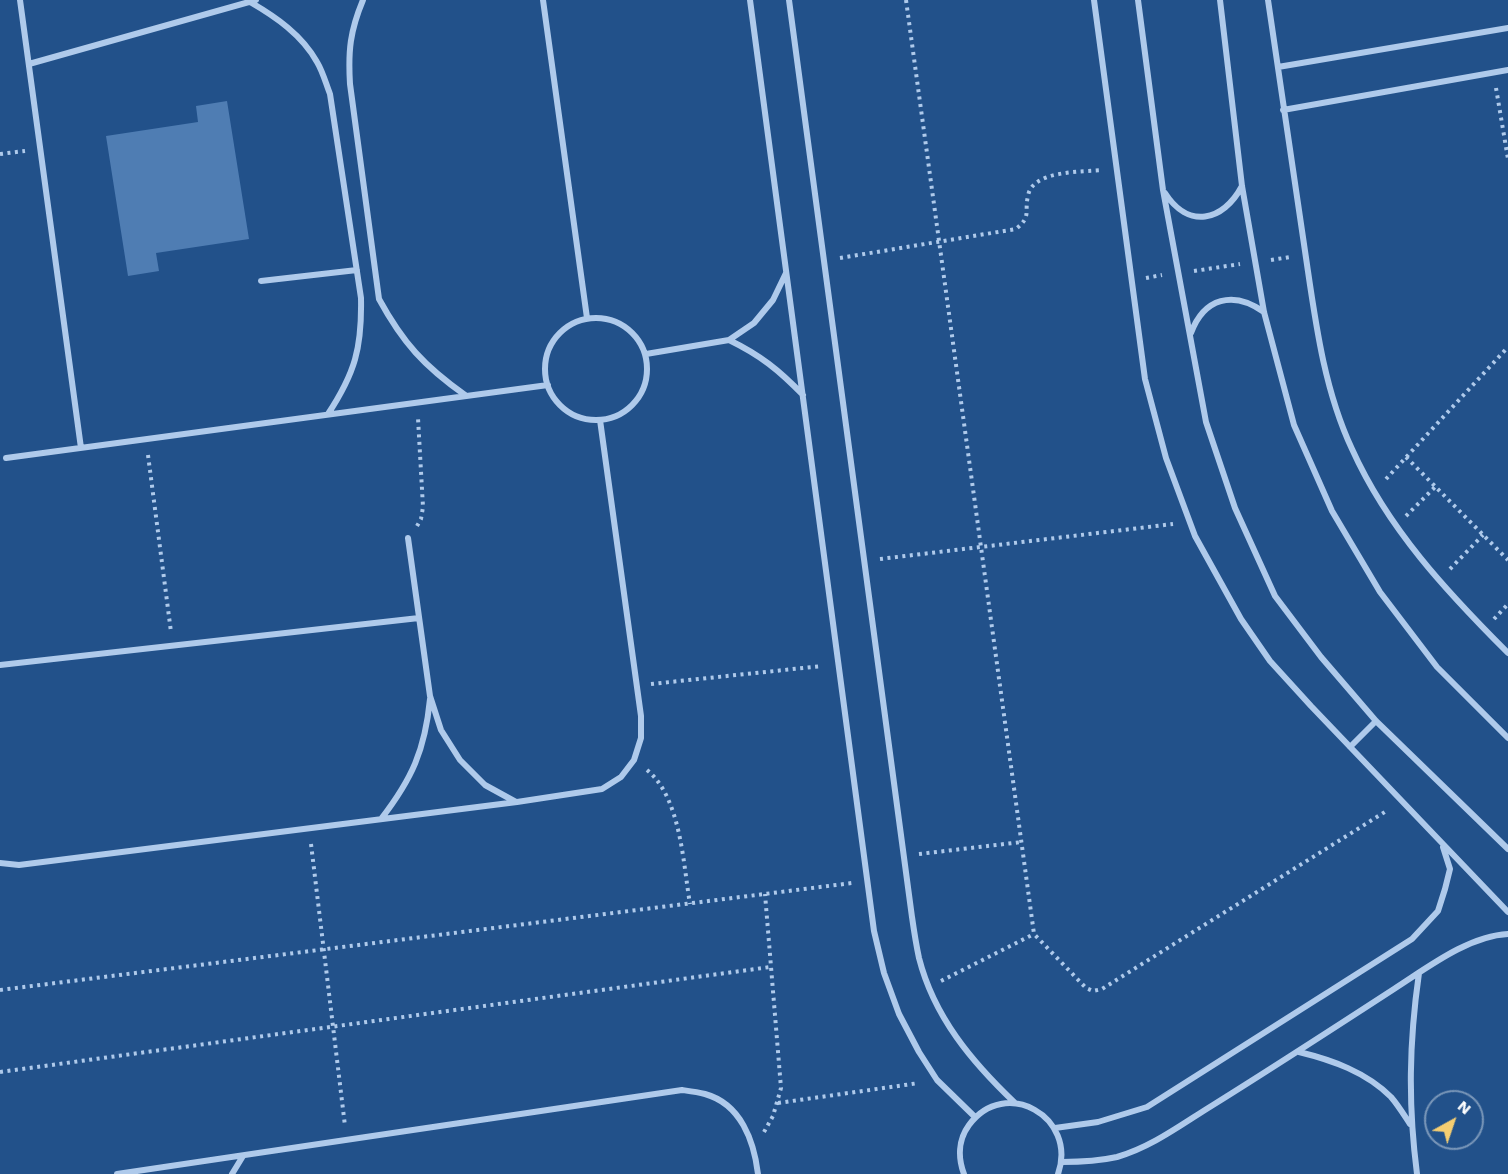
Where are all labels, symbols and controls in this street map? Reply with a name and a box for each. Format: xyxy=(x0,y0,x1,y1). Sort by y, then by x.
north arrow xyxy=(1424,1090,1484,1150)
text: N xyxy=(1454,1096,1475,1118)

